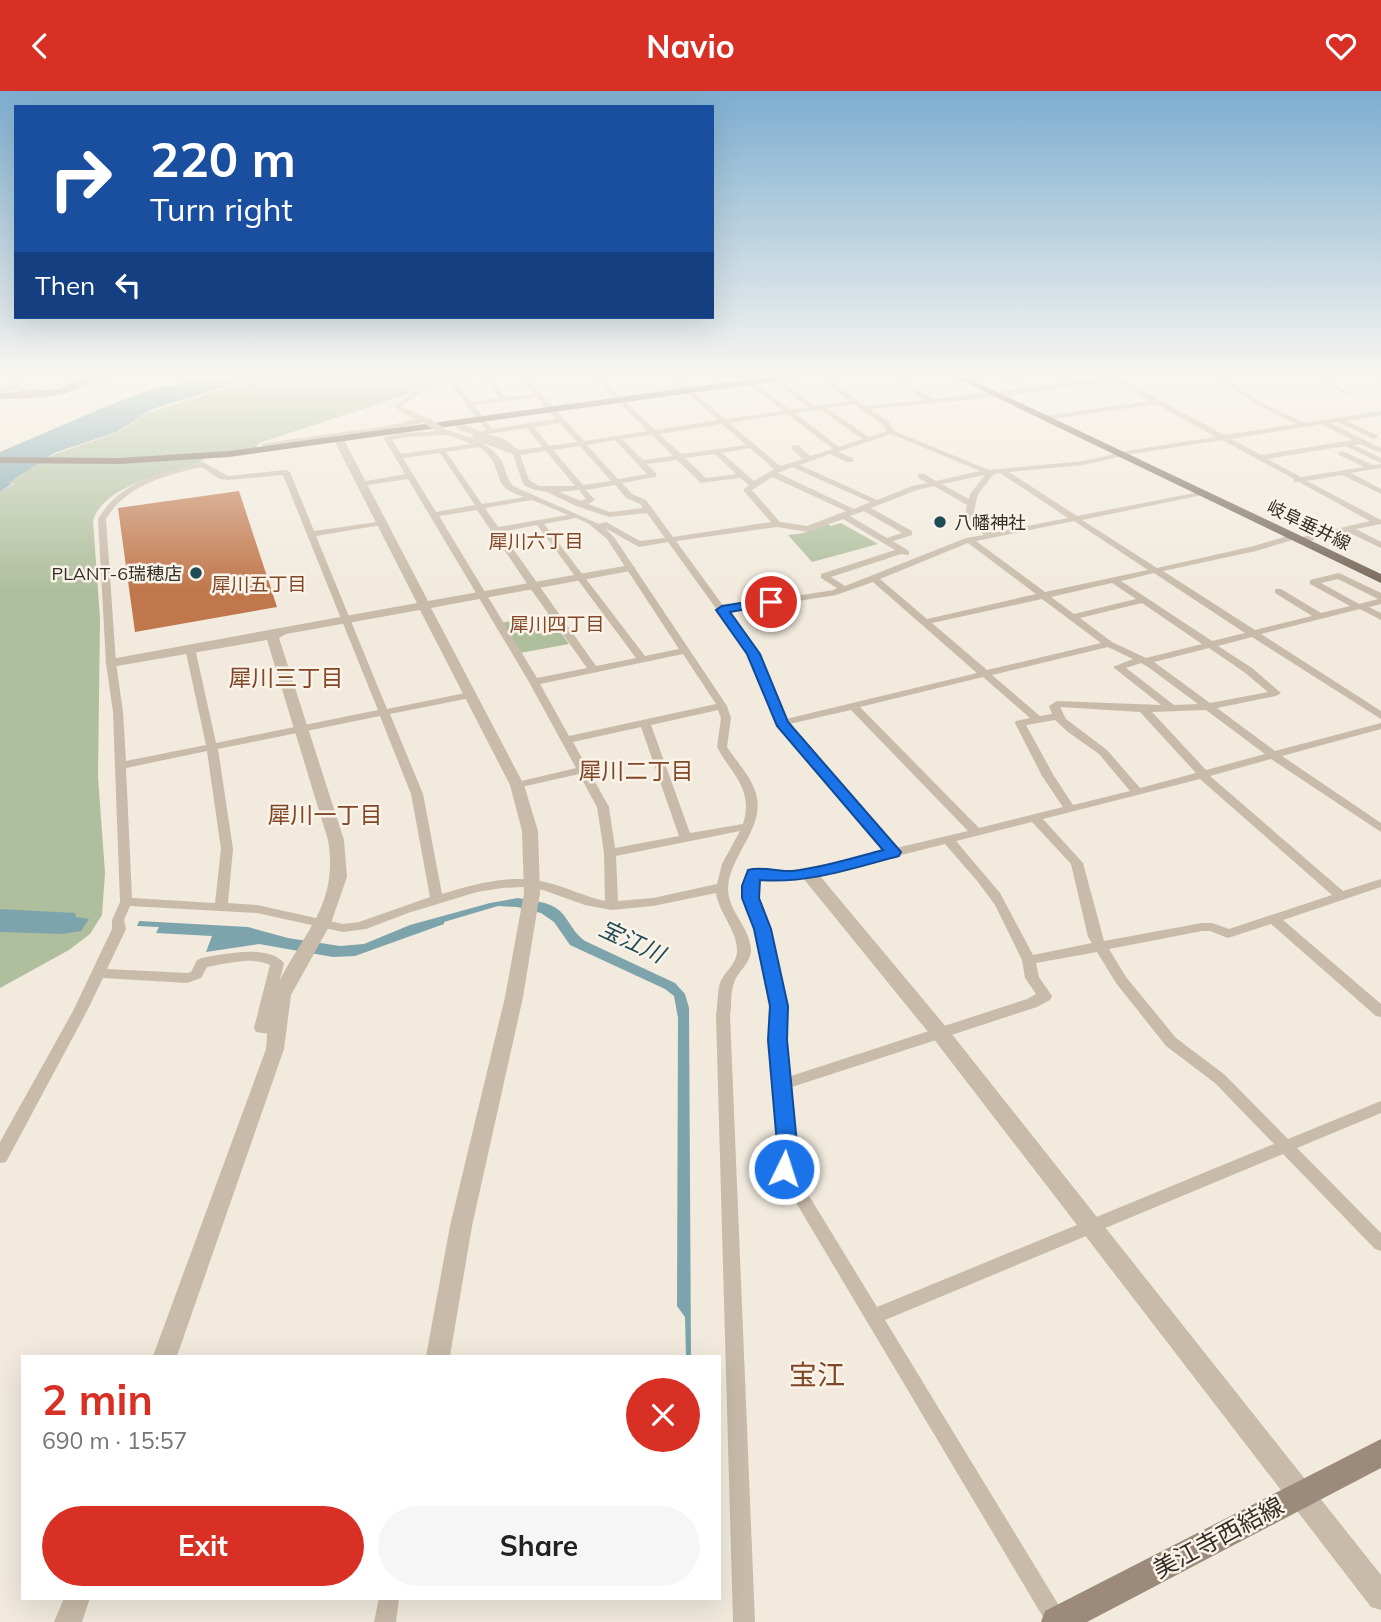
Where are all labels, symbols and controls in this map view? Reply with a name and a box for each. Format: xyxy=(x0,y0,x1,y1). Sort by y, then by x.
text: Navio xyxy=(646,26,735,66)
icon: back xyxy=(21,27,59,65)
icon: heart xyxy=(1322,27,1360,65)
text: 220 m xyxy=(150,128,296,189)
icon: right xyxy=(35,133,126,224)
text: Turn right xyxy=(150,189,293,229)
icon: left xyxy=(109,266,147,304)
text: Then xyxy=(35,269,95,302)
street label: 岐阜垂井線 xyxy=(1264,495,1354,555)
place label: 八幡神社 xyxy=(954,511,1026,534)
marker: 八幡神社 xyxy=(932,514,948,530)
district label: 犀川六丁目 xyxy=(488,529,584,553)
place label: PLANT-6瑞穂店 xyxy=(52,562,182,585)
marker: PLANT-6瑞穂店 xyxy=(188,565,204,581)
district label: 犀川五丁目 xyxy=(211,572,307,596)
pin xyxy=(741,572,801,632)
icon: arrive xyxy=(752,583,790,621)
district label: 犀川四丁目 xyxy=(509,612,605,636)
district label: 犀川三丁目 xyxy=(229,663,344,692)
district label: 犀川二丁目 xyxy=(579,756,694,785)
district label: 犀川一丁目 xyxy=(268,800,383,829)
water label: 宝江川 xyxy=(595,913,672,970)
position arrow xyxy=(747,1132,821,1206)
district label: 宝江 xyxy=(789,1357,845,1392)
text: 2 min xyxy=(42,1373,153,1426)
button: close xyxy=(626,1378,700,1452)
text: 690 m · 15:57 xyxy=(42,1426,187,1455)
street label: 美江寺西結線 xyxy=(1147,1490,1289,1584)
button: Exit xyxy=(42,1506,364,1586)
button: Share xyxy=(378,1506,700,1586)

